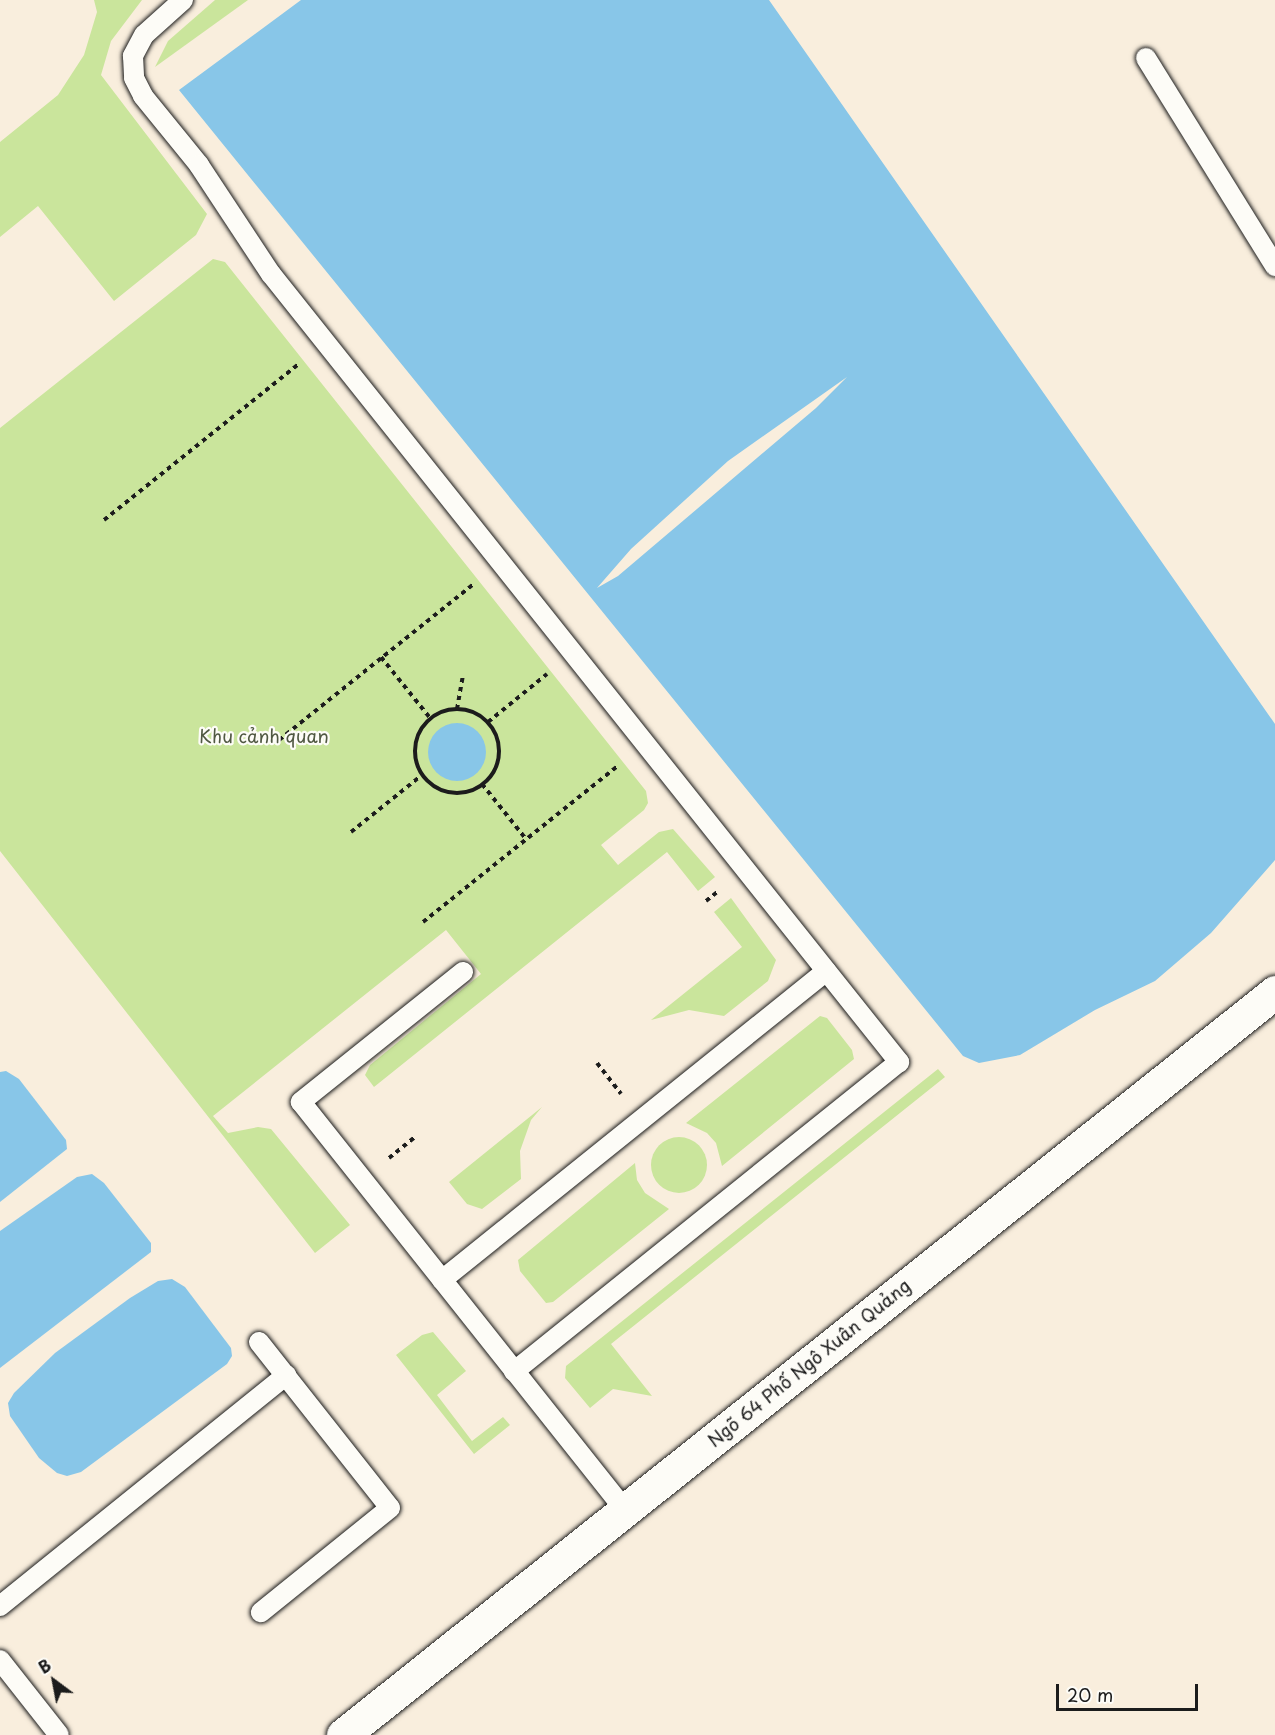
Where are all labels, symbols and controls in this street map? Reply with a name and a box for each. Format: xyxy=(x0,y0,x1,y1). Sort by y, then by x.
park label: Khu cảnh quan xyxy=(200,725,328,747)
street label: Ngõ 64 Phố Ngô Xuân Quảng xyxy=(703,1275,915,1451)
north arrow xyxy=(24,1651,84,1711)
text: B xyxy=(33,1653,55,1679)
scale bar xyxy=(1059,1672,1202,1710)
text: 20 m xyxy=(1067,1681,1113,1708)

